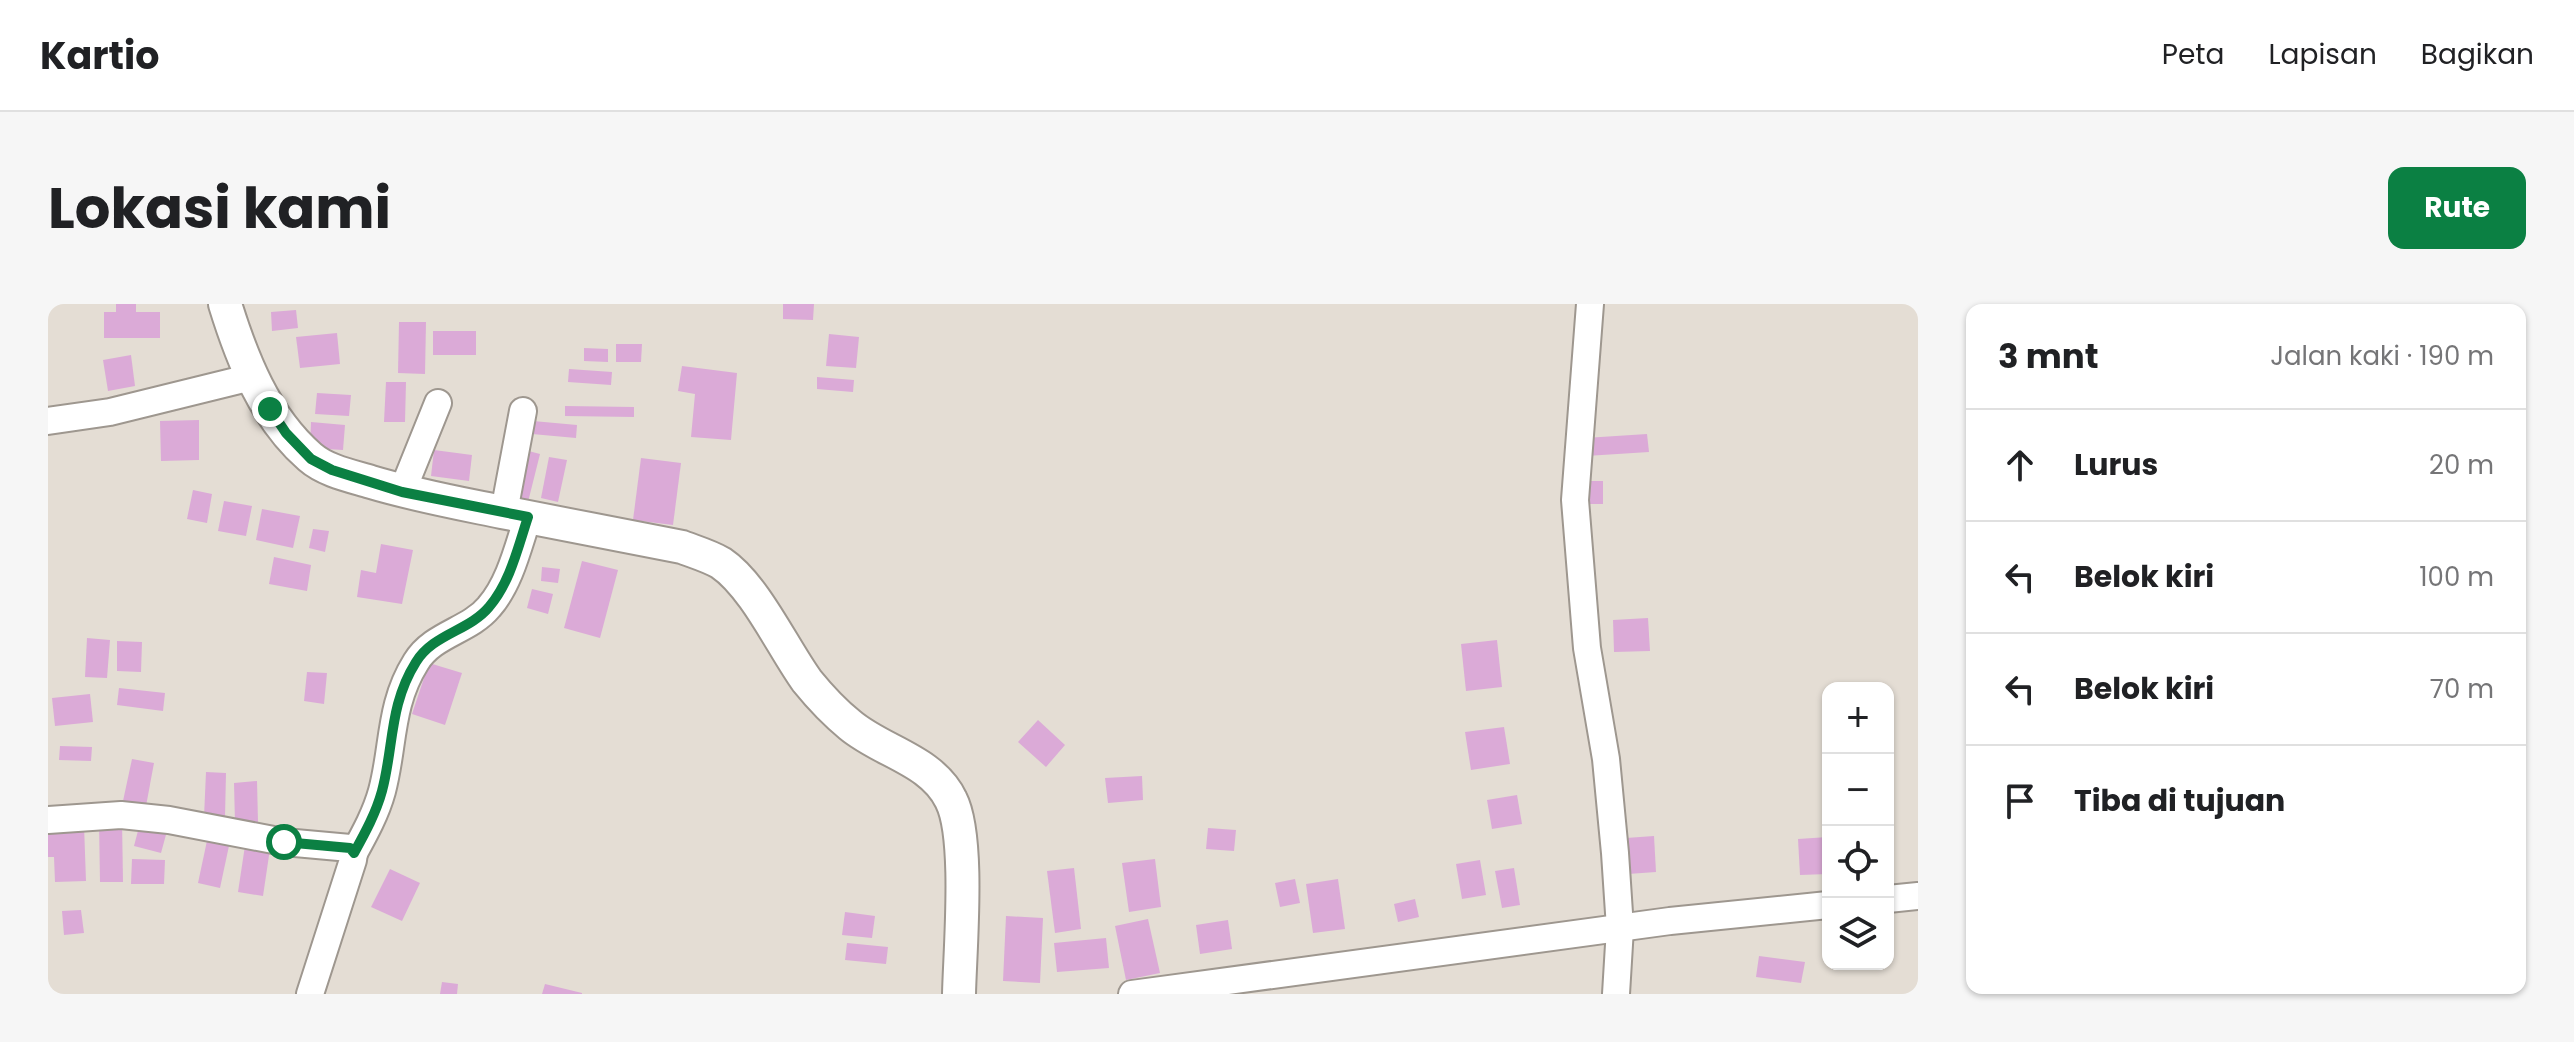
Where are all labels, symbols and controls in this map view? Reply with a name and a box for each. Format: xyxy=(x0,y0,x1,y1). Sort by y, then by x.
text: Kartio xyxy=(40,29,159,82)
text: Peta xyxy=(2162,35,2225,74)
text: Lapisan xyxy=(2269,35,2377,74)
text: Bagikan xyxy=(2421,35,2534,74)
button: Rute xyxy=(2388,167,2526,249)
text: Lokasi kami xyxy=(48,169,391,248)
text: 3 mnt xyxy=(1998,332,2099,380)
text: Jalan kaki · 190 m xyxy=(2270,338,2494,374)
route end xyxy=(252,391,288,427)
icon: ahead xyxy=(1998,443,2042,487)
text: Lurus xyxy=(2074,443,2158,486)
text: 20 m xyxy=(2429,447,2494,483)
icon: left xyxy=(1998,555,2042,599)
text: Belok kiri xyxy=(2074,555,2214,598)
text: 100 m xyxy=(2419,559,2494,595)
icon: left xyxy=(1998,667,2042,711)
text: Belok kiri xyxy=(2074,667,2214,710)
text: 70 m xyxy=(2430,671,2494,707)
map controls xyxy=(1822,682,1894,970)
button: + xyxy=(1822,682,1894,754)
button: − xyxy=(1822,754,1894,826)
icon: arrive xyxy=(1998,779,2042,823)
text: Tiba di tujuan xyxy=(2074,779,2285,822)
route start xyxy=(266,824,302,860)
button: locate xyxy=(1822,826,1894,898)
button: layers xyxy=(1822,898,1894,970)

